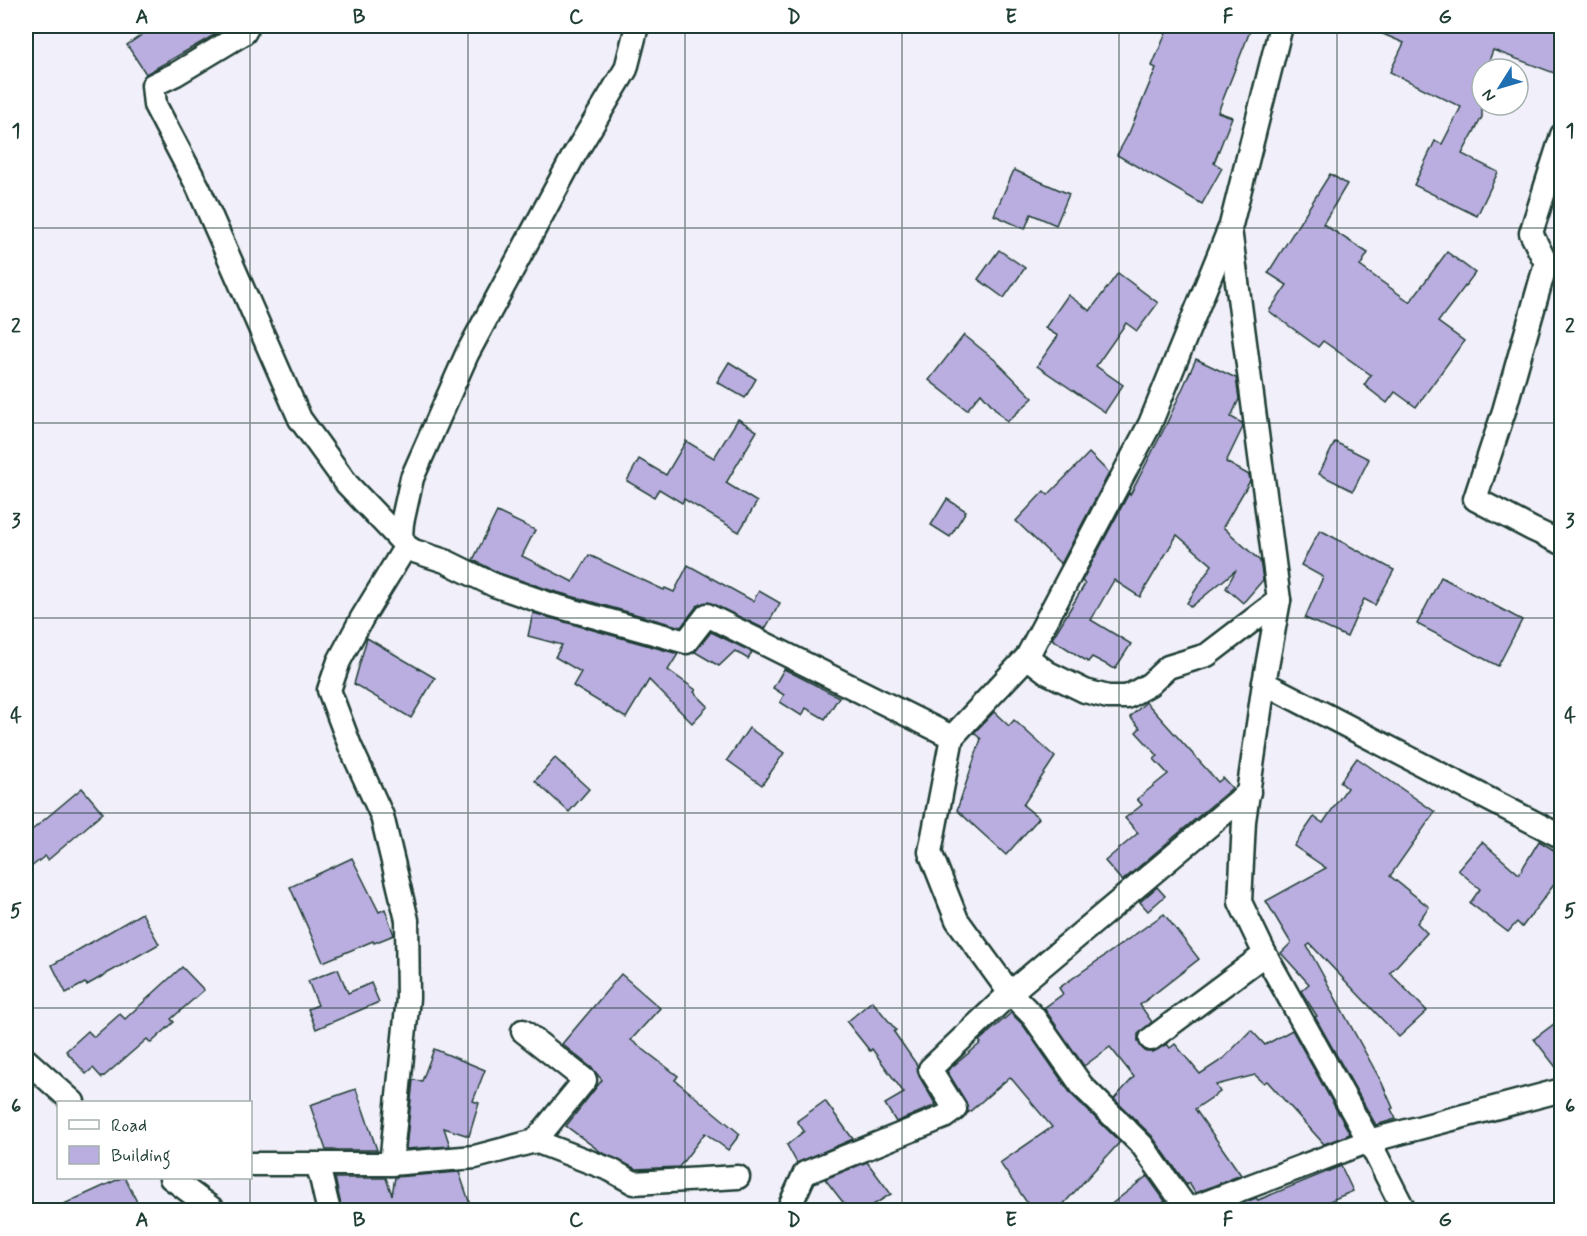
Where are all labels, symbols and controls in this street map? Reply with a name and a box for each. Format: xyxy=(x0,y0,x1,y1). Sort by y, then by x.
text: A xyxy=(135,4,149,31)
text: B xyxy=(353,4,366,31)
text: C xyxy=(569,4,584,31)
text: D xyxy=(787,4,801,31)
text: E xyxy=(1005,4,1017,31)
text: F xyxy=(1223,4,1234,31)
text: G xyxy=(1438,4,1452,31)
north arrow xyxy=(1470,57,1530,117)
text: N xyxy=(1478,85,1501,106)
text: 1 xyxy=(12,118,20,145)
text: 1 xyxy=(1566,118,1574,145)
text: 2 xyxy=(11,313,21,340)
text: 2 xyxy=(1565,313,1575,340)
text: 3 xyxy=(11,508,21,535)
text: 3 xyxy=(1565,508,1575,535)
text: 4 xyxy=(10,703,22,730)
text: 4 xyxy=(1564,703,1576,730)
text: 5 xyxy=(10,898,22,925)
text: 5 xyxy=(1564,898,1576,925)
text: 6 xyxy=(11,1093,21,1120)
text: 6 xyxy=(1565,1093,1575,1120)
legend xyxy=(57,1101,252,1179)
text: Road xyxy=(111,1114,147,1138)
text: Building xyxy=(111,1144,171,1170)
text: A xyxy=(135,1207,149,1234)
text: B xyxy=(353,1207,366,1234)
text: C xyxy=(569,1207,584,1234)
text: D xyxy=(787,1207,801,1234)
text: E xyxy=(1005,1207,1017,1234)
text: F xyxy=(1223,1207,1234,1234)
text: G xyxy=(1438,1207,1452,1234)

